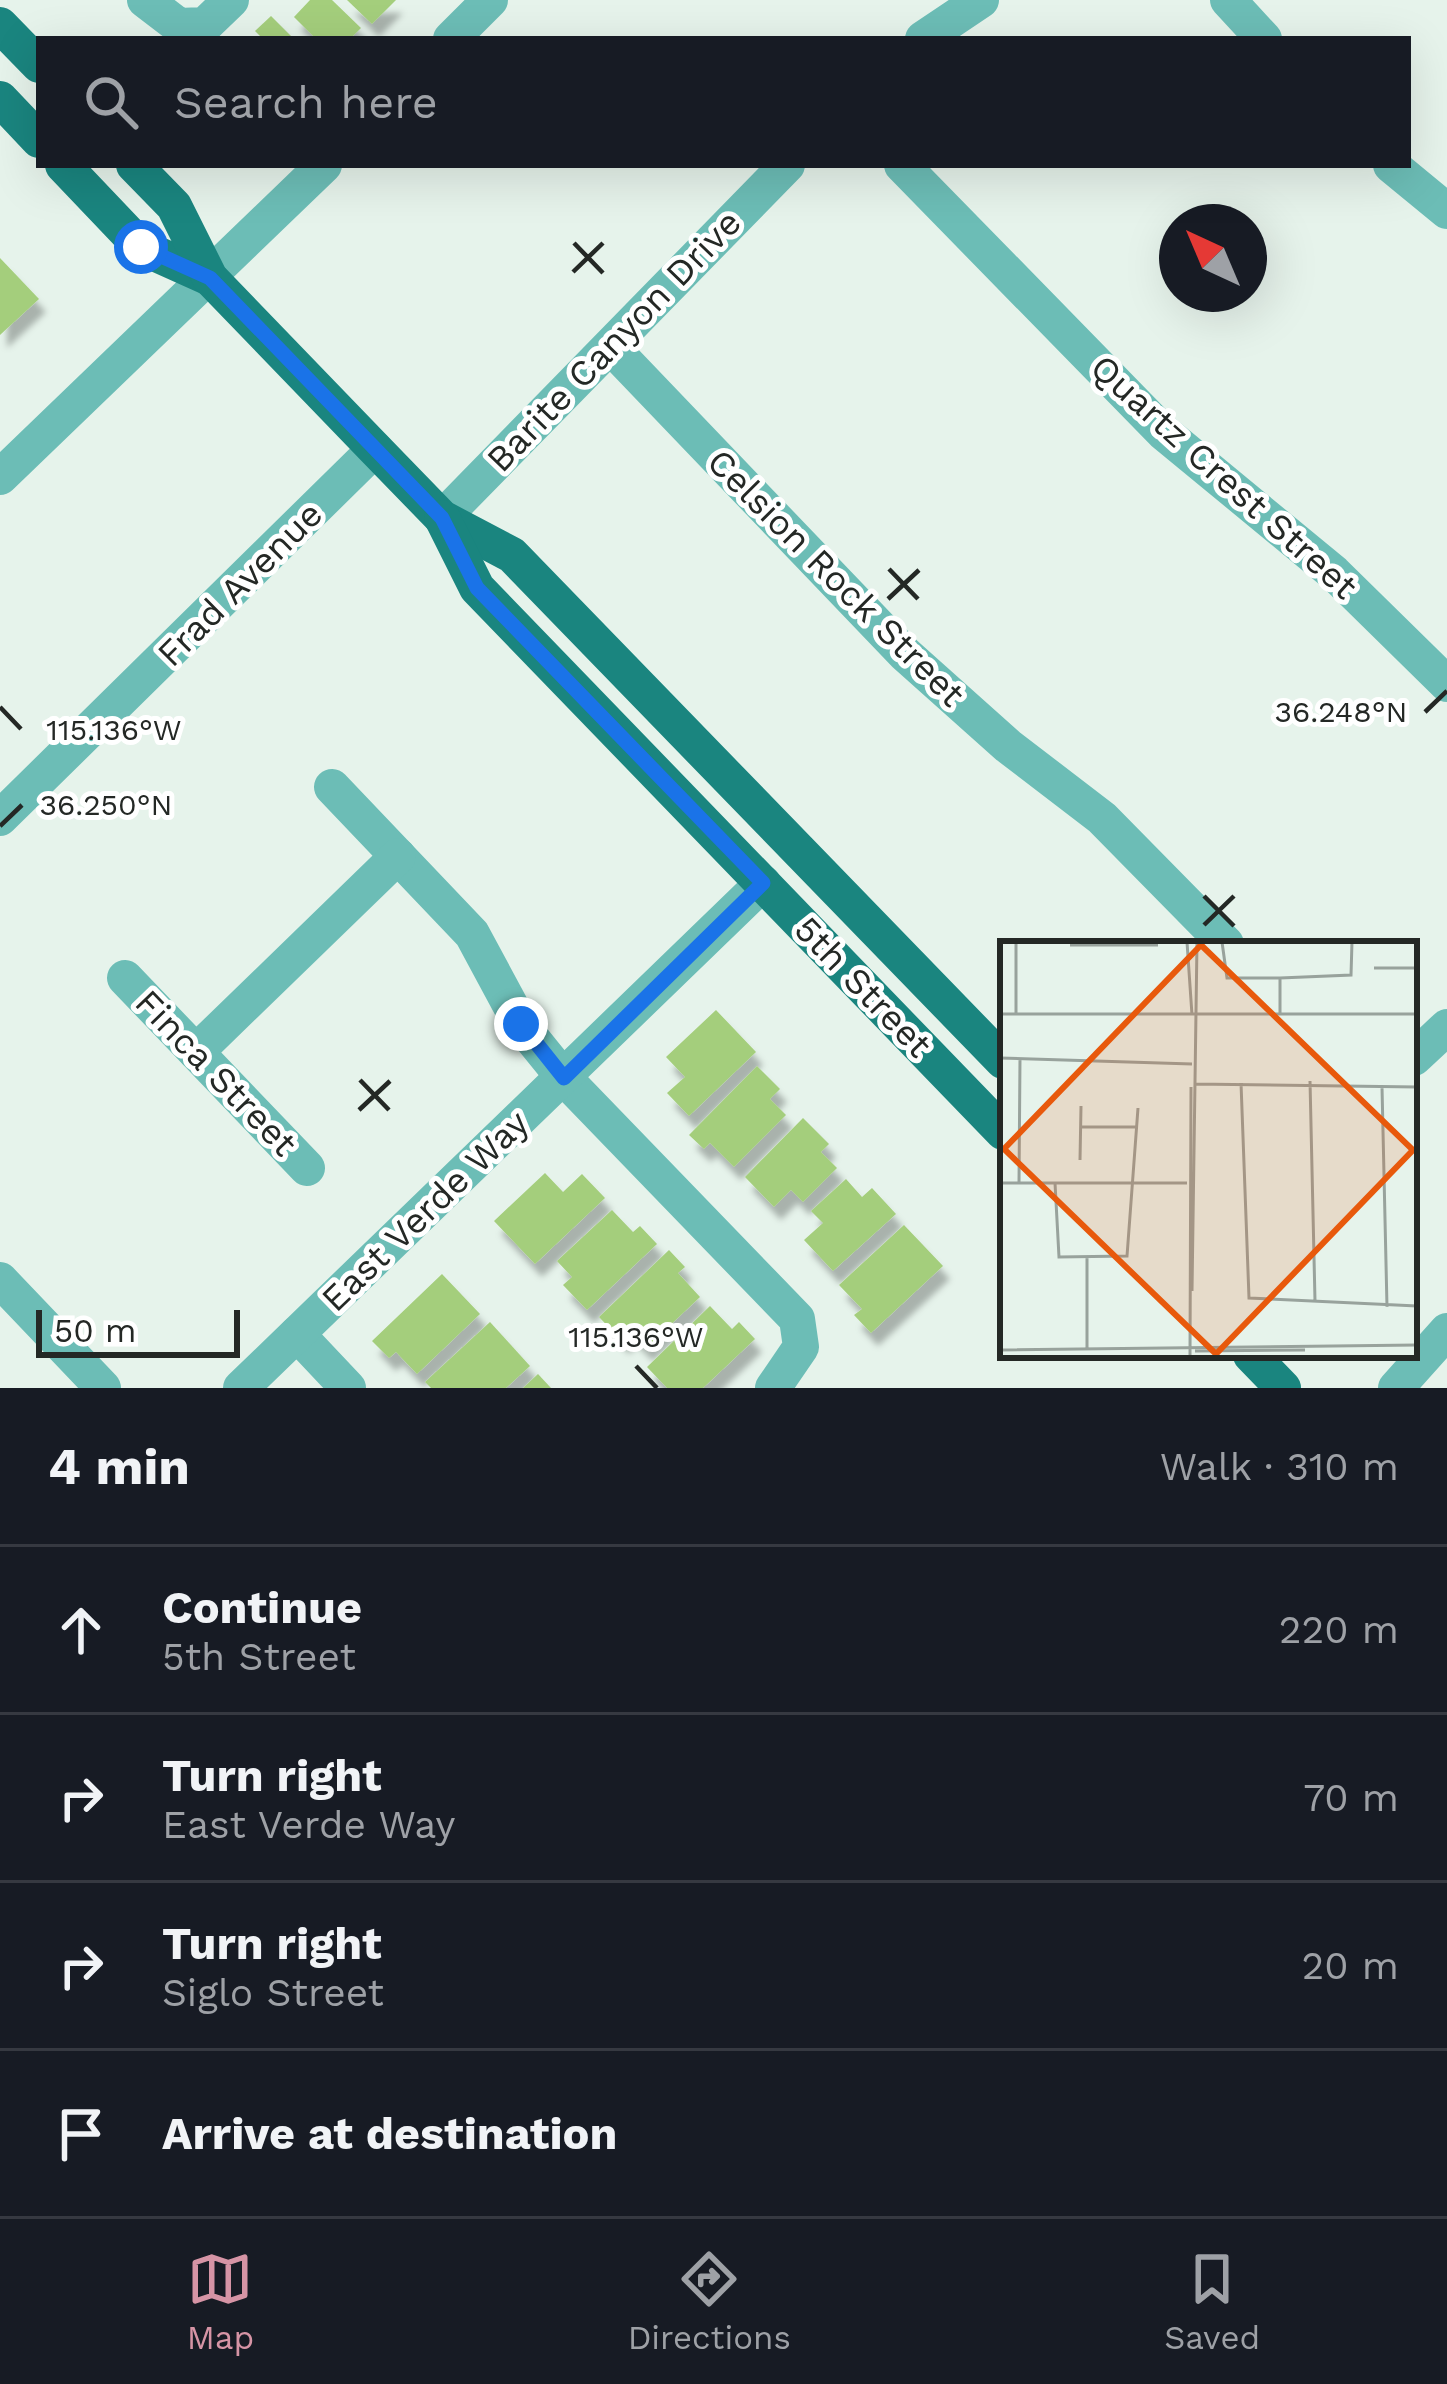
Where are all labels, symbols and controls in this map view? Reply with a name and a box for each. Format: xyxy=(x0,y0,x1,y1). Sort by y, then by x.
search box xyxy=(36,36,1411,168)
icon: search xyxy=(78,69,144,135)
text: Search here xyxy=(174,76,438,129)
street label: Barite Canyon Drive xyxy=(478,201,750,481)
north arrow xyxy=(1159,204,1267,312)
route start xyxy=(114,220,168,274)
street label: Quartz Crest Street xyxy=(1082,346,1366,608)
street label: Celsion Rock Street xyxy=(699,441,973,715)
street label: Frad Avenue xyxy=(149,493,331,675)
text: 36.248°N xyxy=(1275,694,1407,729)
text: 115.136°W xyxy=(46,712,182,747)
text: 36.250°N xyxy=(39,787,173,822)
street label: 5th Street xyxy=(786,908,940,1066)
inset map xyxy=(1000,941,1417,1358)
street label: Finca Street xyxy=(127,981,305,1165)
route end xyxy=(494,997,548,1051)
street label: East Verde Way xyxy=(313,1102,537,1320)
scale bar xyxy=(36,1304,240,1357)
text: 50 m xyxy=(54,1311,136,1350)
text: 115.136°W xyxy=(568,1319,704,1354)
text: 4 min xyxy=(48,1437,190,1496)
text: Walk · 310 m xyxy=(1160,1444,1399,1489)
text: Continue xyxy=(162,1581,362,1634)
icon: ahead xyxy=(48,1597,114,1663)
text: 220 m xyxy=(1279,1607,1399,1652)
text: 5th Street xyxy=(162,1634,356,1679)
text: Turn right xyxy=(162,1749,382,1802)
icon: right xyxy=(48,1765,114,1831)
text: 70 m xyxy=(1303,1775,1399,1820)
text: East Verde Way xyxy=(162,1802,455,1847)
text: Turn right xyxy=(162,1917,382,1970)
icon: right xyxy=(48,1933,114,1999)
text: 20 m xyxy=(1302,1943,1399,1988)
text: Siglo Street xyxy=(162,1970,384,2015)
icon: arrive xyxy=(48,2101,114,2167)
text: Arrive at destination xyxy=(162,2107,617,2160)
tab: Map xyxy=(187,2246,254,2357)
tab: Directions xyxy=(628,2246,791,2357)
tab: Saved xyxy=(1164,2246,1260,2357)

